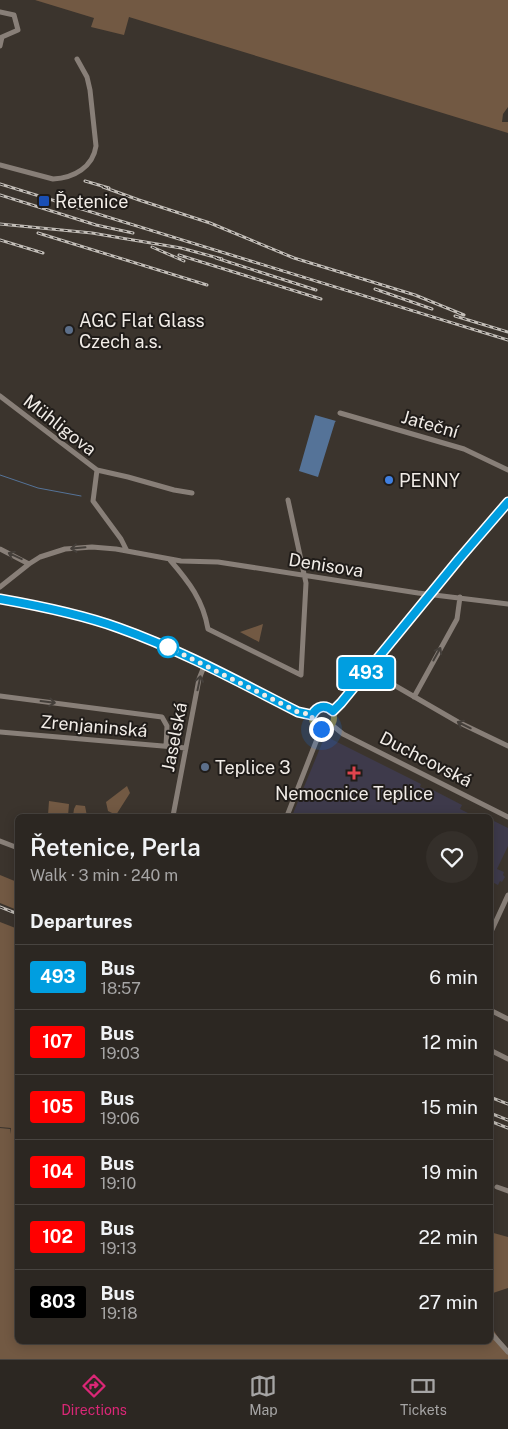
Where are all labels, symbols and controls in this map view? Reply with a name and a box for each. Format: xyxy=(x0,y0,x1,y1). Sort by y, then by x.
place label: Řetenice xyxy=(55,191,128,212)
marker: Řetenice xyxy=(37,194,51,208)
place label: AGC Flat Glass Czech a.s. xyxy=(79,310,205,352)
marker: AGC Flat Glass Czech a.s. xyxy=(63,324,75,336)
street label: Mühligova xyxy=(19,390,101,460)
street label: Jateční xyxy=(399,406,461,442)
place label: PENNY xyxy=(399,470,460,491)
marker: PENNY xyxy=(383,474,395,486)
one-way arrow xyxy=(71,543,87,553)
street label: Denisova xyxy=(287,549,365,581)
one-way arrow xyxy=(8,551,23,560)
unlabelled marker xyxy=(157,636,179,658)
one-way arrow xyxy=(433,648,443,662)
line badge: 493 xyxy=(337,657,395,689)
text: 493 xyxy=(348,662,384,683)
one-way arrow xyxy=(195,675,204,691)
one-way arrow xyxy=(40,697,56,707)
street label: Jaselská xyxy=(157,701,191,773)
street label: Zrenjaninská xyxy=(40,711,148,741)
your location xyxy=(309,717,334,742)
one-way arrow xyxy=(457,720,472,729)
street label: Duchcovská xyxy=(376,727,476,791)
place label: Teplice 3 xyxy=(215,757,291,778)
marker: Teplice 3 xyxy=(199,761,211,773)
marker: Nemocnice Teplice xyxy=(347,766,361,780)
place label: Nemocnice Teplice xyxy=(275,783,433,804)
button: heart xyxy=(426,831,478,883)
text: Řetenice, Perla xyxy=(30,833,201,861)
text: Walk · 3 min · 240 m xyxy=(30,866,178,885)
text: Departures xyxy=(30,910,133,932)
text: Bus xyxy=(101,957,135,979)
text: 493 xyxy=(40,966,76,987)
text: 6 min xyxy=(429,966,478,988)
text: 18:57 xyxy=(101,979,141,998)
text: Bus xyxy=(100,1022,134,1044)
text: 107 xyxy=(42,1031,73,1052)
text: 12 min xyxy=(422,1031,478,1053)
text: 19:03 xyxy=(100,1044,140,1063)
text: Bus xyxy=(100,1087,134,1109)
text: 105 xyxy=(42,1096,73,1117)
text: 15 min xyxy=(421,1096,478,1118)
text: 19:06 xyxy=(100,1109,140,1128)
text: Bus xyxy=(100,1152,134,1174)
text: 104 xyxy=(42,1161,73,1182)
text: 19 min xyxy=(422,1161,478,1183)
text: 19:10 xyxy=(100,1174,136,1193)
text: Bus xyxy=(100,1217,134,1239)
text: 102 xyxy=(42,1226,73,1247)
text: 22 min xyxy=(419,1226,478,1248)
text: 19:13 xyxy=(100,1239,137,1258)
text: Bus xyxy=(101,1282,135,1304)
text: 803 xyxy=(40,1291,76,1312)
text: 27 min xyxy=(418,1291,478,1313)
text: 19:18 xyxy=(101,1304,138,1323)
tab: Directions xyxy=(61,1372,127,1418)
tab: Map xyxy=(249,1372,278,1418)
tab: Tickets xyxy=(400,1372,447,1418)

